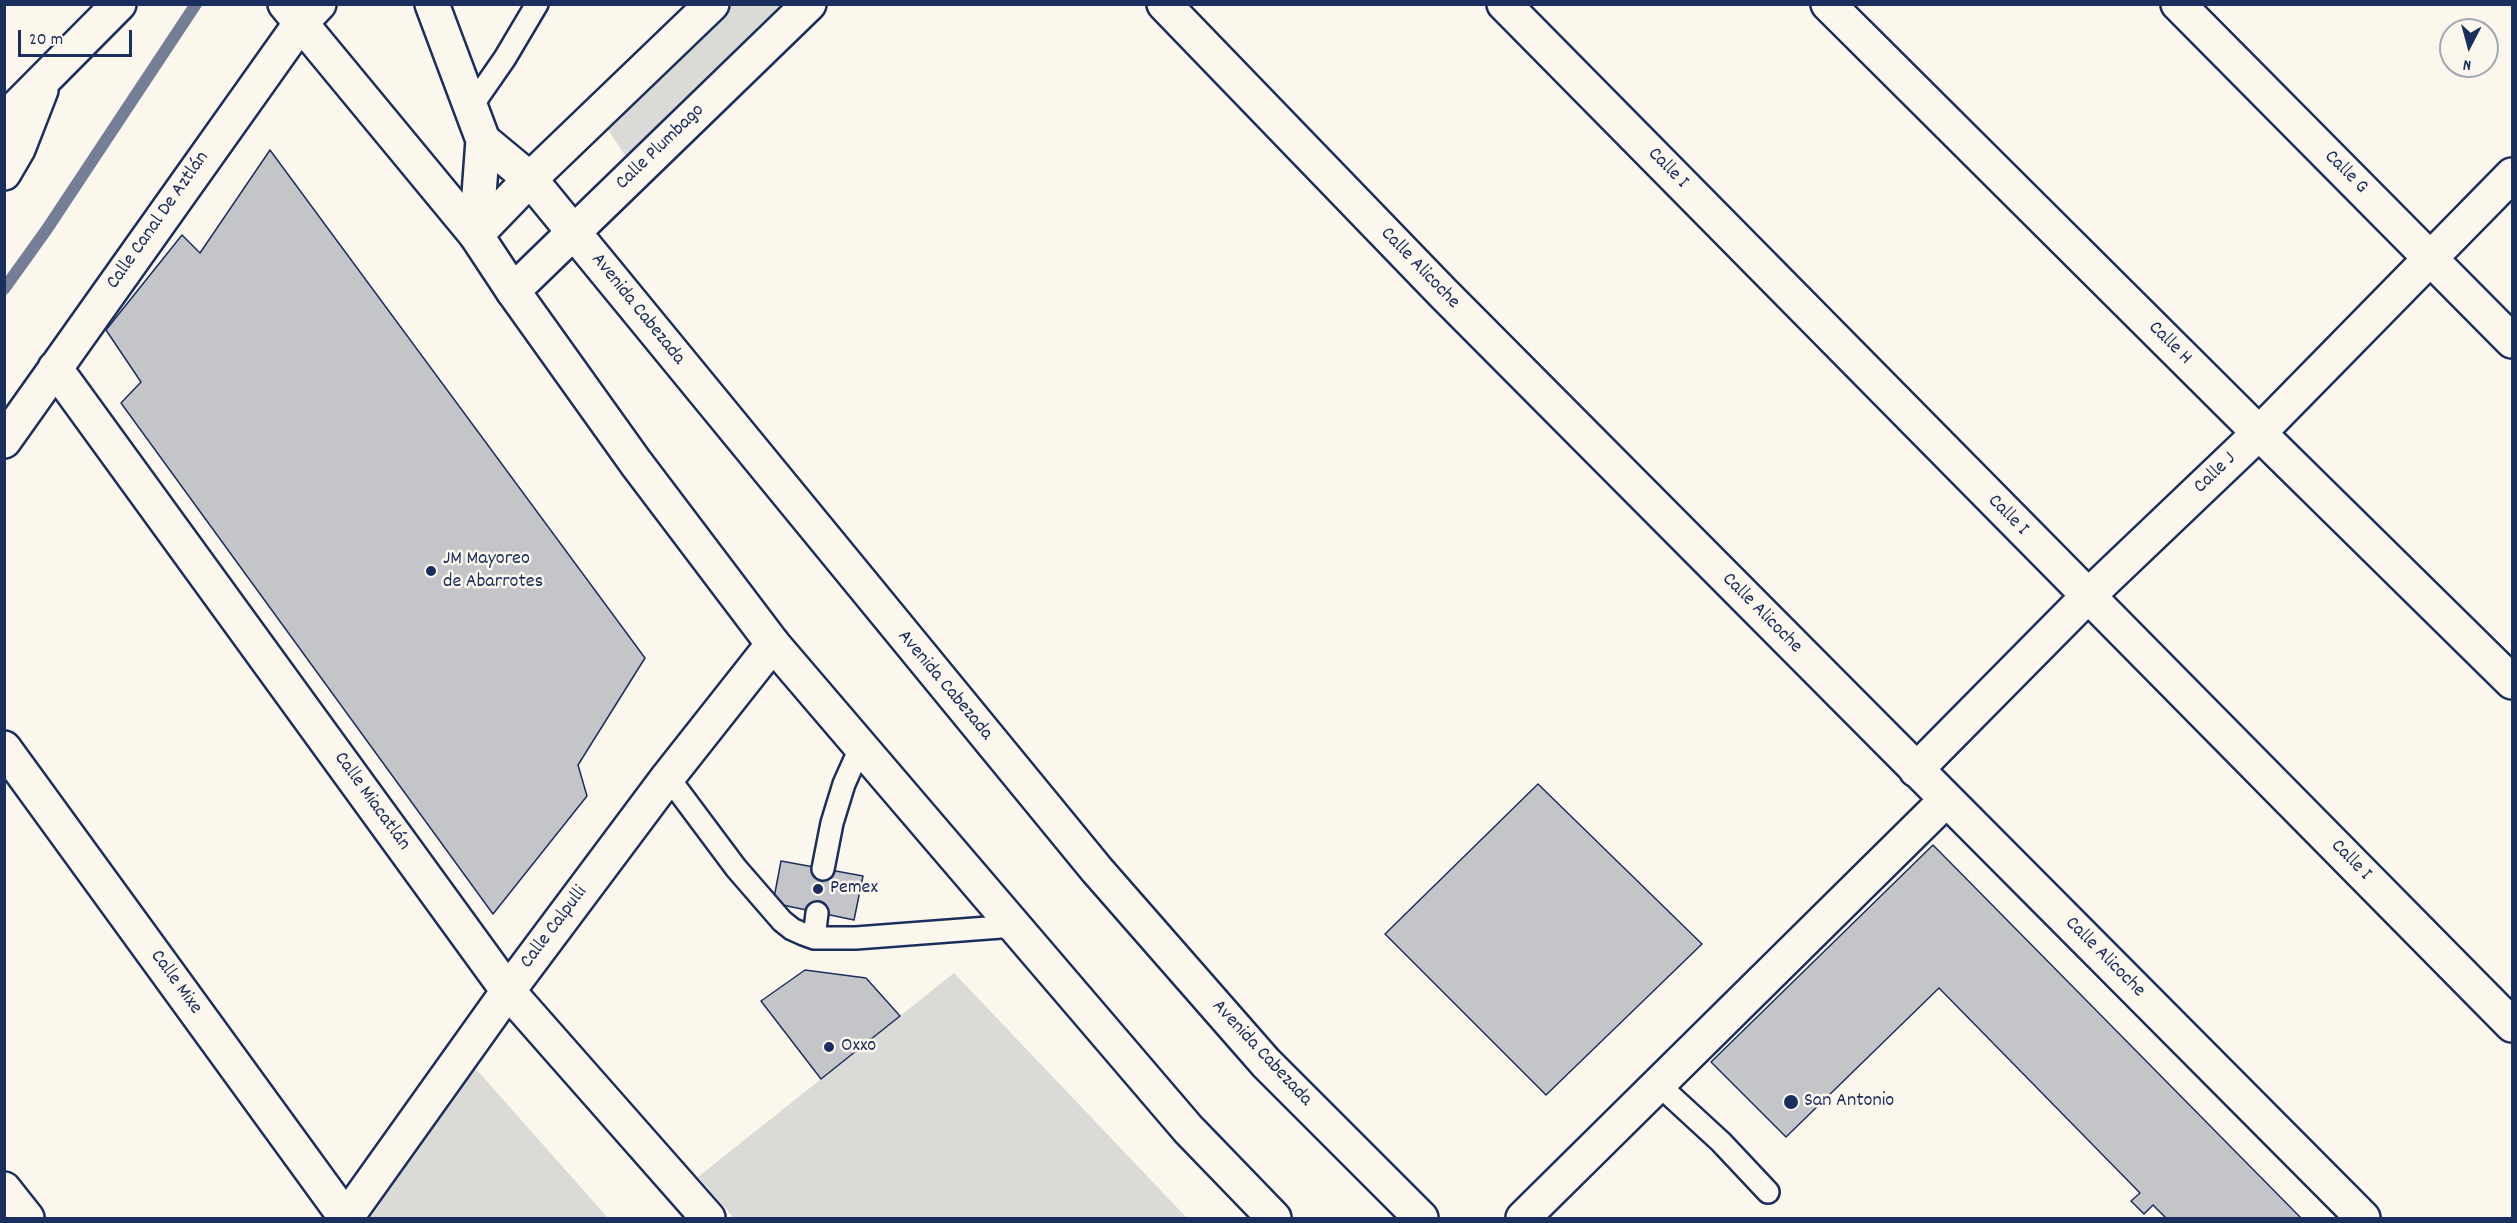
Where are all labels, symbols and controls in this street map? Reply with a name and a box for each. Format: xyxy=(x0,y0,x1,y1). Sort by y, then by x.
scale bar xyxy=(21,18,135,56)
north arrow xyxy=(2439,18,2499,78)
text: 20 m xyxy=(29,28,63,53)
text: N xyxy=(2462,53,2472,76)
street label: Calle Plumbago xyxy=(612,100,710,196)
street label: Calle I xyxy=(1641,143,1693,195)
street label: Calle G xyxy=(2318,146,2372,200)
street label: Calle Canal De Aztlán xyxy=(102,147,216,295)
street label: Calle Alicoche xyxy=(1374,223,1464,315)
street label: Avenida Cabezada xyxy=(585,249,689,371)
street label: Calle H xyxy=(2142,317,2196,371)
street label: Calle J xyxy=(2190,448,2242,500)
street label: Calle I xyxy=(1981,490,2033,542)
place label: JM Mayoreo de Abarrotes xyxy=(443,548,543,595)
marker: JM Mayoreo de Abarrotes xyxy=(424,564,438,578)
street label: Calle Alicoche xyxy=(1716,569,1806,659)
street label: Avenida Cabezada xyxy=(891,626,997,746)
street label: Calle Miacatlán xyxy=(327,748,415,856)
street label: Calle I xyxy=(2324,835,2376,887)
place label: Pemex xyxy=(830,877,878,901)
street label: Calle Calpulli xyxy=(516,882,594,974)
marker: Pemex xyxy=(811,882,825,896)
street label: Calle Alicoche xyxy=(2059,913,2149,1003)
street label: Calle Mixe xyxy=(144,946,206,1020)
street label: Avenida Cabezada xyxy=(1206,996,1316,1112)
place label: Oxxo xyxy=(841,1035,876,1059)
marker: Oxxo xyxy=(822,1040,836,1054)
place label: San Antonio xyxy=(1804,1090,1894,1114)
marker: San Antonio xyxy=(1782,1093,1800,1111)

